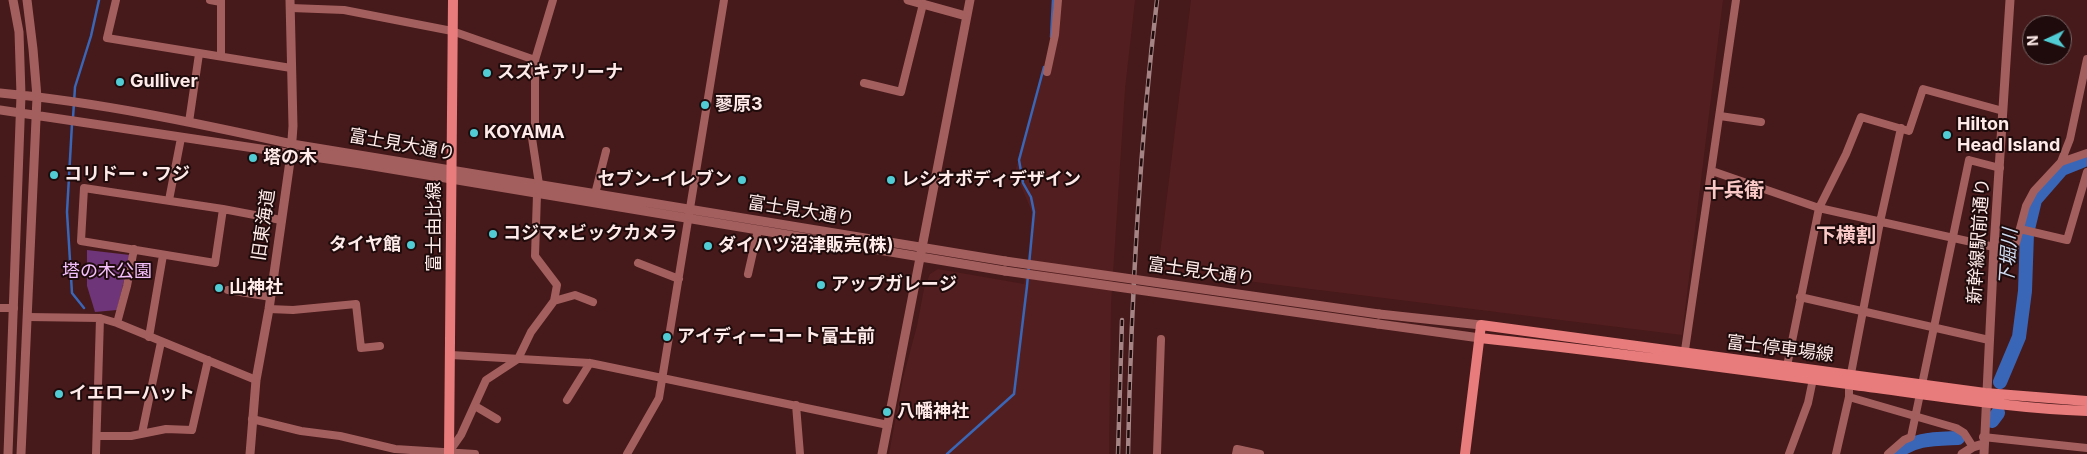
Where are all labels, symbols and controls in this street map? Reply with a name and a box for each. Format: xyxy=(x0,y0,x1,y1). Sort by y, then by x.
north arrow xyxy=(2022,15,2072,65)
text: N xyxy=(2024,35,2041,47)
place label: スズキアリーナ xyxy=(497,62,623,84)
marker: スズキアリーナ xyxy=(481,67,493,79)
place label: Gulliver xyxy=(130,71,198,93)
marker: Gulliver xyxy=(114,76,126,88)
place label: 蓼原3 xyxy=(715,94,763,116)
marker: 蓼原3 xyxy=(699,99,711,111)
place label: Hilton Head Island xyxy=(1957,114,2060,156)
place label: KOYAMA xyxy=(484,122,565,144)
street label: 富士見大通り xyxy=(347,125,457,165)
marker: KOYAMA xyxy=(468,127,480,139)
marker: Hilton Head Island xyxy=(1941,129,1953,141)
place label: 塔の木 xyxy=(263,147,317,169)
marker: 塔の木 xyxy=(247,152,259,164)
place label: コリドー・フジ xyxy=(64,164,190,186)
marker: コリドー・フジ xyxy=(48,169,60,181)
place label: セブン-イレブン xyxy=(598,169,732,191)
place label: レシオボディデザイン xyxy=(901,169,1081,191)
marker: セブン-イレブン xyxy=(736,174,748,186)
marker: レシオボディデザイン xyxy=(885,174,897,186)
street label: 新幹線駅前通り xyxy=(1964,177,1994,305)
district label: 十兵衛 xyxy=(1704,179,1764,203)
street label: 富士由比線 xyxy=(424,182,446,272)
street label: 旧東海道 xyxy=(248,188,280,262)
street label: 富士見大通り xyxy=(746,192,856,230)
place label: コジマ×ビックカメラ xyxy=(503,223,677,245)
district label: 下横割 xyxy=(1816,224,1876,248)
marker: コジマ×ビックカメラ xyxy=(487,228,499,240)
water label: 下堀川 xyxy=(1996,228,2022,286)
place label: タイヤ館 xyxy=(329,234,401,256)
place label: ダイハツ沼津販売(株) xyxy=(718,235,894,257)
marker: タイヤ館 xyxy=(405,239,417,251)
marker: ダイハツ沼津販売(株) xyxy=(702,240,714,252)
street label: 富士見大通り xyxy=(1146,254,1256,290)
park label: 塔の木公園 xyxy=(62,261,152,283)
place label: アップガレージ xyxy=(831,274,957,296)
place label: 山神社 xyxy=(229,277,283,299)
marker: アップガレージ xyxy=(815,279,827,291)
marker: 山神社 xyxy=(213,282,225,294)
place label: アイディーコート富士前 xyxy=(677,326,875,348)
marker: アイディーコート富士前 xyxy=(661,331,673,343)
street label: 富士停車場線 xyxy=(1725,332,1835,366)
place label: イエローハット xyxy=(69,383,195,405)
marker: イエローハット xyxy=(53,388,65,400)
place label: 八幡神社 xyxy=(897,401,969,423)
marker: 八幡神社 xyxy=(881,406,893,418)

